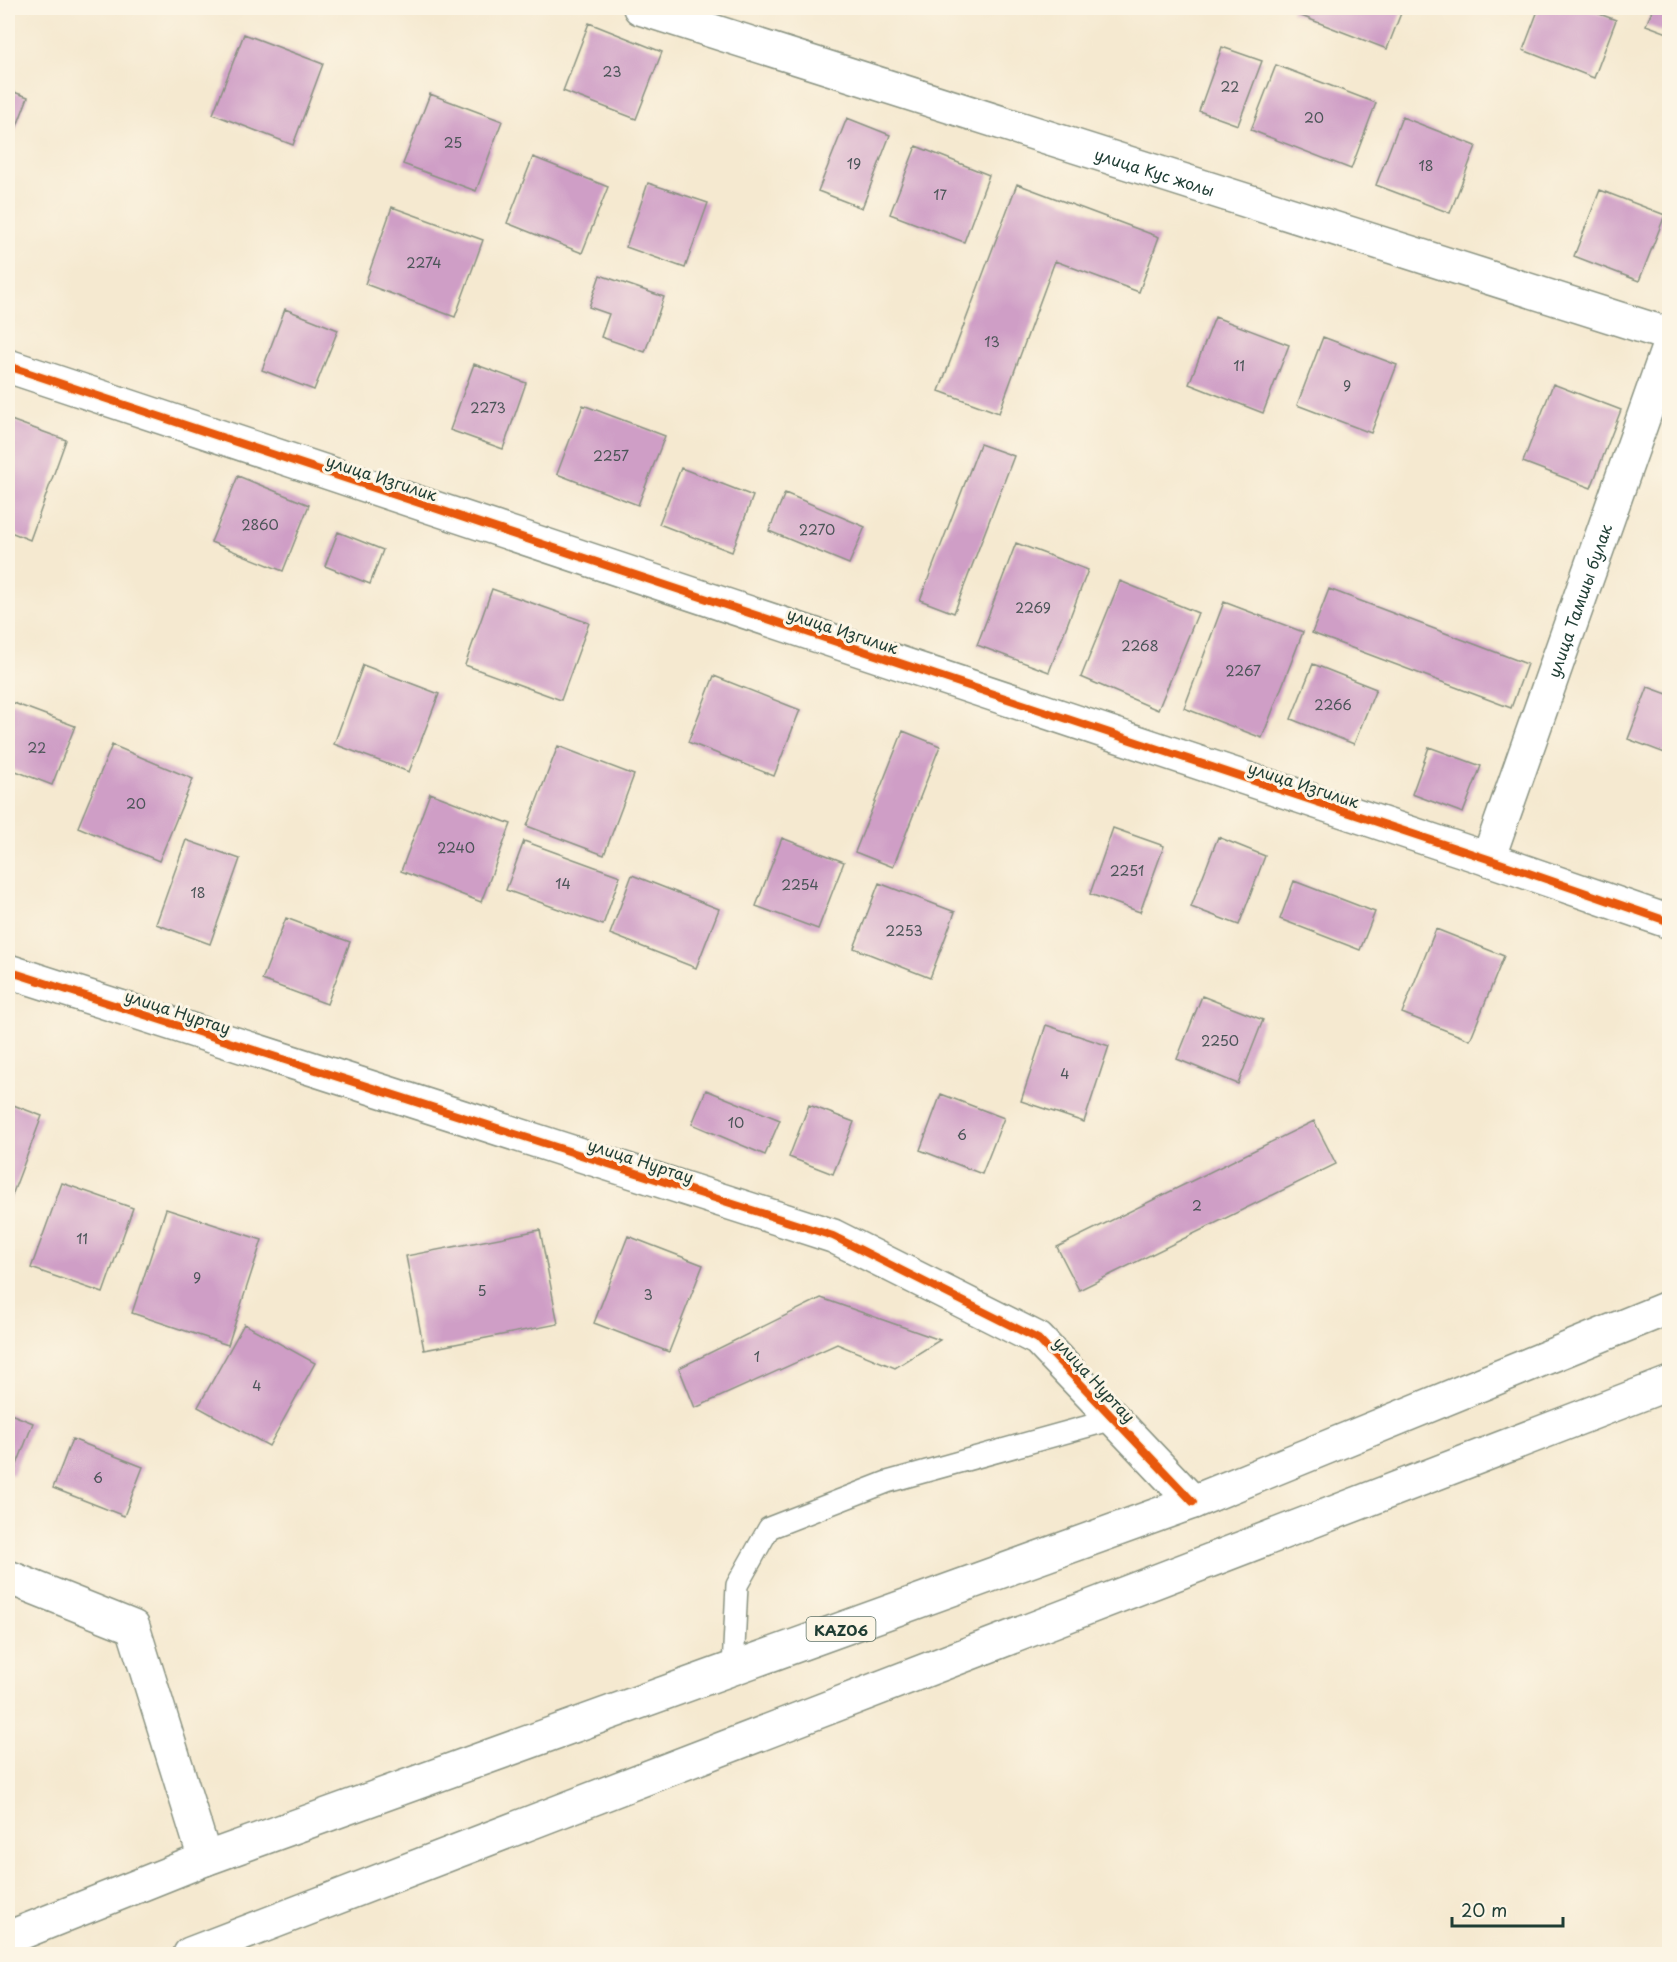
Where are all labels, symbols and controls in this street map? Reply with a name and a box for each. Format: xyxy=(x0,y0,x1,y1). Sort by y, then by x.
house number: 23 xyxy=(603,61,621,82)
house number: 22 xyxy=(1221,76,1239,97)
house number: 20 xyxy=(1304,107,1324,128)
house number: 25 xyxy=(444,132,462,153)
street label: улица Кус жолы xyxy=(1092,141,1218,202)
house number: 19 xyxy=(847,153,861,174)
house number: 18 xyxy=(1418,155,1434,176)
house number: 17 xyxy=(933,184,947,205)
house number: 2274 xyxy=(406,252,442,273)
house number: 13 xyxy=(984,331,1000,352)
house number: 11 xyxy=(1233,355,1245,376)
house number: 9 xyxy=(1343,375,1351,396)
house number: 2273 xyxy=(470,397,506,418)
house number: 2257 xyxy=(593,445,629,466)
street label: улица Изгилик xyxy=(323,448,441,506)
house number: 2860 xyxy=(241,514,279,535)
house number: 2270 xyxy=(799,519,835,540)
street label: улица Тамшы булак xyxy=(1541,520,1617,681)
house number: 2269 xyxy=(1015,597,1051,618)
street label: улица Изгилик xyxy=(784,601,902,659)
house number: 2268 xyxy=(1121,635,1159,656)
house number: 2267 xyxy=(1225,660,1261,681)
house number: 2266 xyxy=(1314,694,1352,715)
house number: 22 xyxy=(28,737,46,758)
street label: улица Изгилик xyxy=(1245,755,1363,813)
house number: 20 xyxy=(126,793,146,814)
house number: 2240 xyxy=(437,837,475,858)
house number: 2251 xyxy=(1110,860,1144,881)
house number: 14 xyxy=(555,873,571,894)
house number: 2254 xyxy=(781,874,819,895)
house number: 18 xyxy=(190,882,206,903)
house number: 2253 xyxy=(885,920,923,941)
street label: улица Нуртау xyxy=(122,983,234,1039)
house number: 2250 xyxy=(1201,1030,1239,1051)
house number: 4 xyxy=(1060,1063,1070,1084)
house number: 10 xyxy=(728,1112,744,1133)
house number: 6 xyxy=(957,1124,967,1145)
street label: улица Нуртау xyxy=(585,1132,697,1188)
house number: 2 xyxy=(1192,1195,1202,1216)
house number: 11 xyxy=(76,1228,88,1249)
house number: 9 xyxy=(193,1267,201,1288)
house number: 5 xyxy=(477,1280,487,1301)
house number: 3 xyxy=(643,1284,653,1305)
street label: улица Нуртау xyxy=(1049,1331,1141,1427)
house number: 1 xyxy=(754,1346,760,1367)
house number: 4 xyxy=(252,1375,262,1396)
house number: 6 xyxy=(93,1467,103,1488)
road number: KАZ06 xyxy=(806,1617,876,1641)
scale bar xyxy=(1452,1890,1563,1928)
text: 20 m xyxy=(1461,1896,1507,1923)

